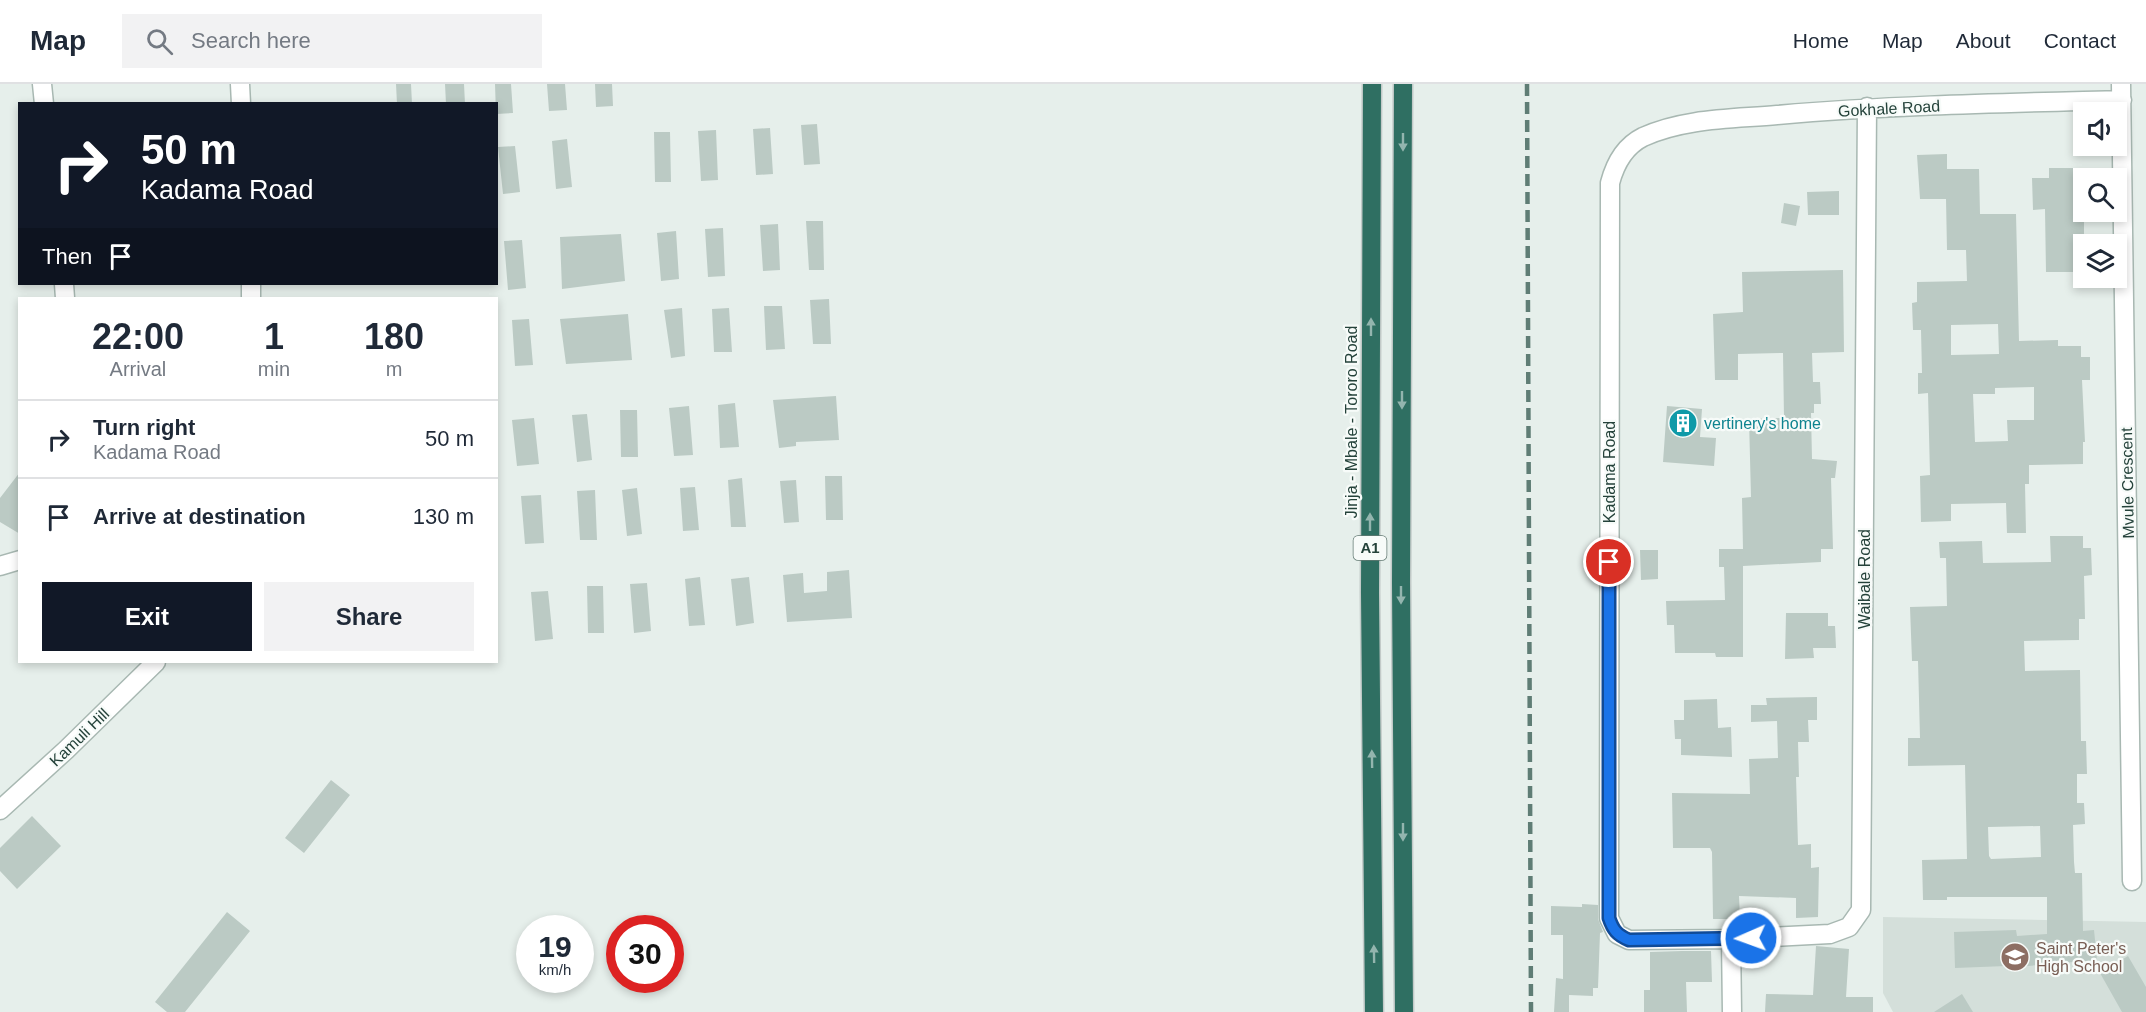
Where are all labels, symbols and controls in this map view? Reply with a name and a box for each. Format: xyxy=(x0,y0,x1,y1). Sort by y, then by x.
search box xyxy=(122,14,542,68)
text: Map xyxy=(30,25,86,56)
icon: search xyxy=(143,25,176,58)
text: Search here xyxy=(191,28,311,53)
text: Home xyxy=(1793,29,1849,52)
text: Map xyxy=(1882,29,1923,52)
text: About xyxy=(1956,29,2011,52)
text: Contact xyxy=(2044,29,2116,52)
street label: Gokhale Road xyxy=(1838,97,1941,120)
map controls xyxy=(2073,102,2127,288)
button: sound xyxy=(2073,102,2127,156)
icon: right xyxy=(42,126,120,204)
text: 50 m xyxy=(141,126,237,173)
one-way arrow xyxy=(1398,133,1408,152)
button: search xyxy=(2073,168,2127,222)
text: Kadama Road xyxy=(141,175,314,205)
button: layers xyxy=(2073,234,2127,288)
icon: arrive xyxy=(104,240,137,273)
text: Then xyxy=(42,244,92,269)
text: 22:00 xyxy=(92,316,184,357)
text: 1 xyxy=(264,316,284,357)
text: 180 xyxy=(364,316,424,357)
one-way arrow xyxy=(1366,317,1376,336)
street label: Jinja - Mbale - Tororo Road xyxy=(1343,326,1360,518)
text: Arrival xyxy=(110,358,166,380)
text: min xyxy=(258,358,290,380)
text: m xyxy=(386,358,402,380)
one-way arrow xyxy=(1397,391,1407,410)
building icon: vertinery's home xyxy=(1667,407,1699,439)
text: Turn right xyxy=(93,415,195,440)
place label: vertinery's home xyxy=(1704,415,1821,432)
street label: Kadama Road xyxy=(1601,421,1618,523)
icon: right xyxy=(42,423,75,456)
text: 50 m xyxy=(425,426,474,451)
street label: Mvule Crescent xyxy=(2118,427,2137,539)
text: Kadama Road xyxy=(93,441,221,463)
icon: arrive xyxy=(42,501,75,534)
text: Arrive at destination xyxy=(93,504,306,529)
text: 130 m xyxy=(413,504,474,529)
one-way arrow xyxy=(1365,512,1375,531)
street label: Waibale Road xyxy=(1856,529,1873,629)
road number: A1 xyxy=(1354,536,1386,560)
pin xyxy=(1583,536,1634,587)
icon: arrive xyxy=(1592,545,1625,578)
button: Exit xyxy=(42,582,252,651)
button: Share xyxy=(264,582,474,651)
one-way arrow xyxy=(1396,586,1406,605)
street label: Kamuli Hill xyxy=(46,705,112,770)
one-way arrow xyxy=(1367,749,1377,768)
one-way arrow xyxy=(1398,823,1408,842)
position arrow xyxy=(1719,906,1783,970)
speed limit sign: 30 xyxy=(606,915,684,993)
text: 19 xyxy=(538,930,572,963)
place label: Saint Peter's High School xyxy=(2036,940,2126,975)
school or university icon: Saint Peter's High School xyxy=(1999,941,2031,973)
one-way arrow xyxy=(1369,944,1379,963)
text: km/h xyxy=(539,961,571,978)

